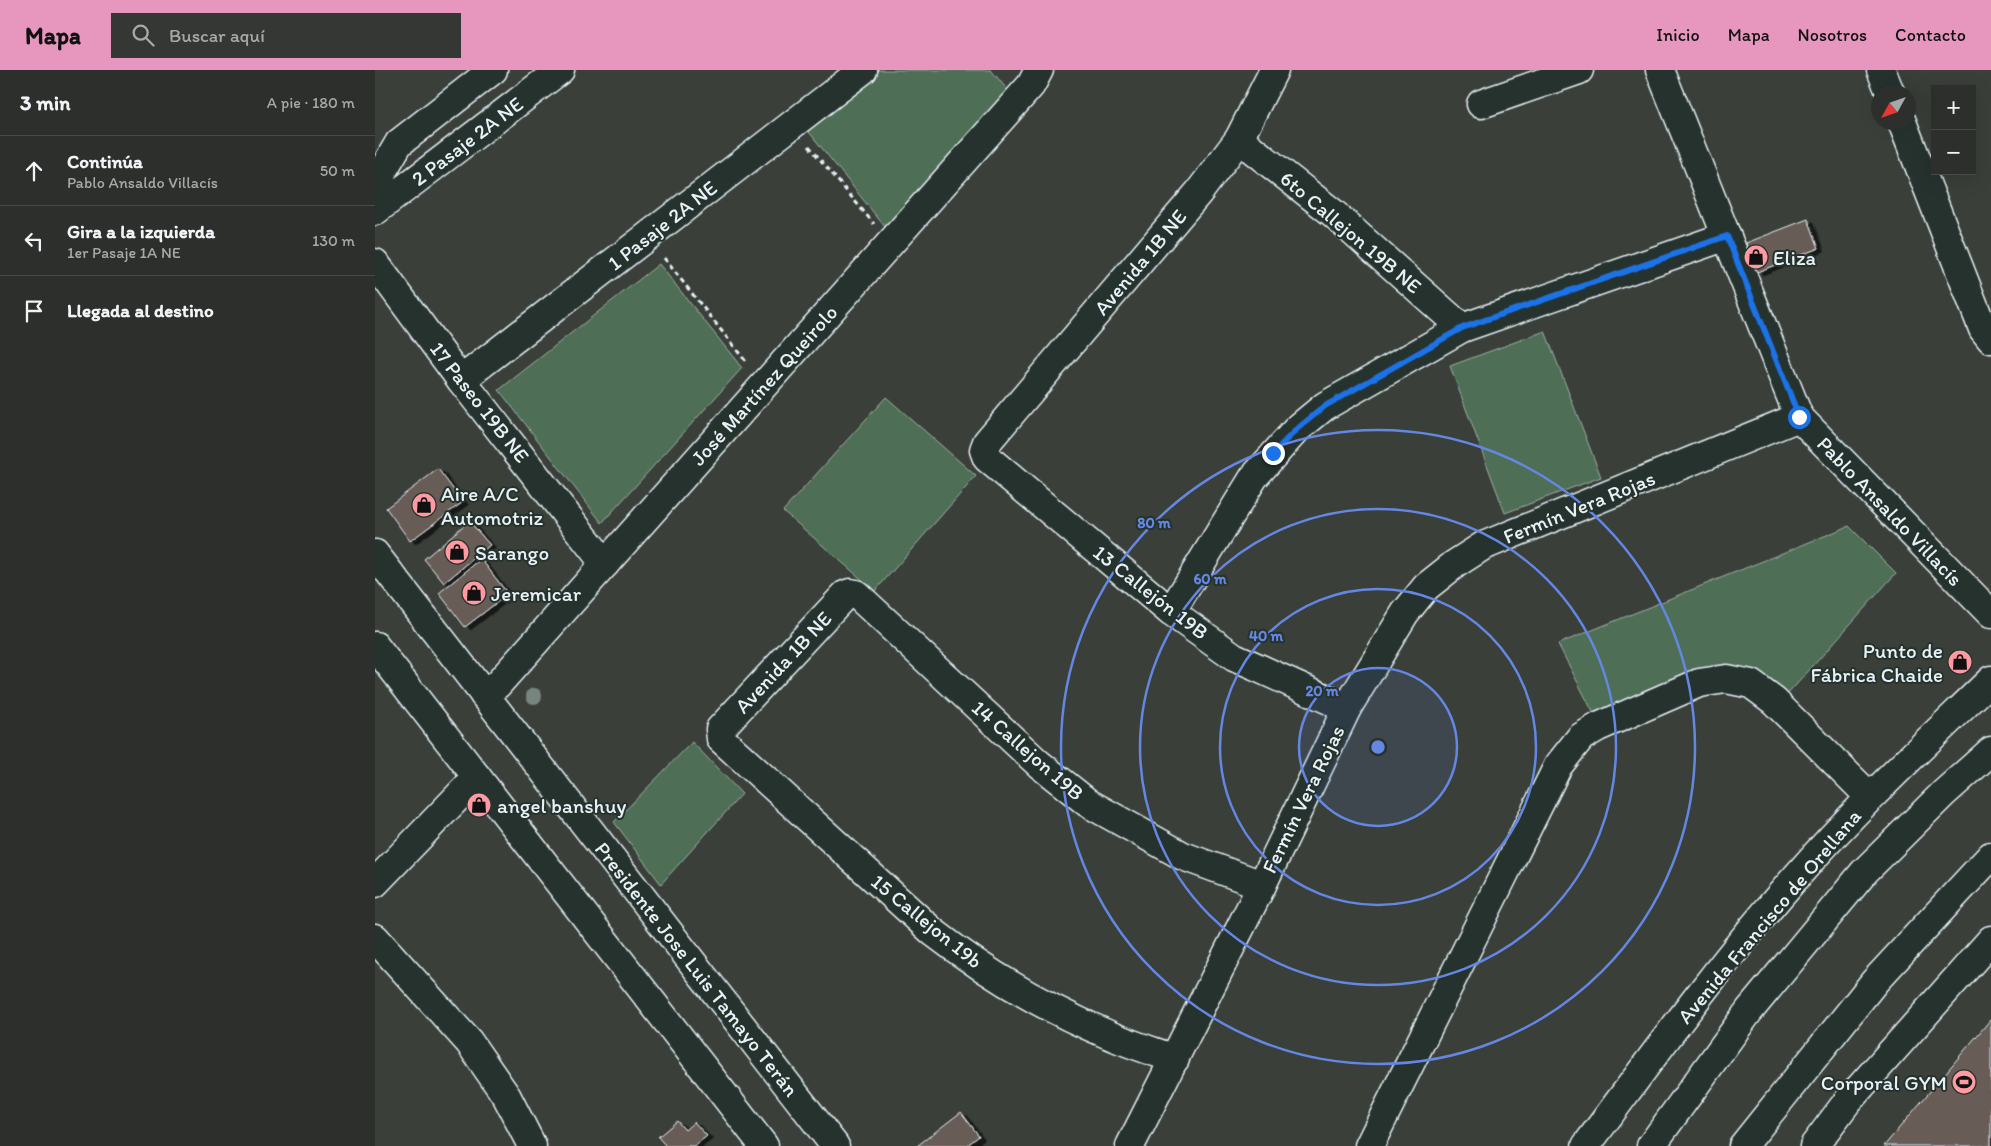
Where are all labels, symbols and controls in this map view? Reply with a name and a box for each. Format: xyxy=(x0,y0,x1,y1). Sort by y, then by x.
search box xyxy=(111,13,461,58)
text: Mapa xyxy=(25,21,81,50)
icon: search xyxy=(129,21,157,49)
text: Buscar aquí xyxy=(169,24,265,47)
text: Inicio xyxy=(1656,24,1700,46)
text: Mapa xyxy=(1728,24,1770,46)
text: Nosotros xyxy=(1798,24,1867,46)
text: Contacto xyxy=(1895,24,1966,46)
north arrow xyxy=(1871,85,1916,130)
map controls xyxy=(1931,85,1976,175)
button: + xyxy=(1931,85,1976,130)
text: 3 min xyxy=(20,90,70,115)
street label: 2 Pasaje 2A NE xyxy=(406,91,528,191)
text: A pie · 180 m xyxy=(267,93,355,112)
button: − xyxy=(1931,130,1976,175)
text: Continúa xyxy=(67,150,143,173)
icon: ahead xyxy=(20,157,48,185)
text: 50 m xyxy=(320,161,355,180)
street label: 6to Callejon 19B NE xyxy=(1275,166,1427,298)
text: Pablo Ansaldo Villacís xyxy=(67,173,218,192)
street label: 1 Pasaje 2A NE xyxy=(602,174,722,275)
street label: Avenida 1B NE xyxy=(1089,204,1191,320)
text: Gira a la izquierda xyxy=(67,220,215,243)
icon: left xyxy=(20,227,48,255)
text: 130 m xyxy=(312,231,355,250)
text: 1er Pasaje 1A NE xyxy=(67,243,181,262)
shop icon: Eliza xyxy=(1743,244,1769,270)
place label: Eliza xyxy=(1773,245,1816,270)
icon: arrive xyxy=(20,297,48,325)
text: Llegada al destino xyxy=(67,299,214,322)
street label: José Martínez Queirolo xyxy=(685,300,843,470)
street label: 17 Paseo 19B NE xyxy=(425,337,535,467)
route start xyxy=(1788,406,1811,429)
street label: Pablo Ansaldo Villacís xyxy=(1812,431,1968,591)
route end xyxy=(1262,442,1285,465)
street label: Fermín Vera Rojas xyxy=(1499,465,1659,549)
place label: Aire A/C Automotriz xyxy=(441,481,544,530)
shop icon: Aire A/C Automotriz xyxy=(411,492,437,518)
text: 80 m xyxy=(1137,514,1171,532)
shop icon: Sarango xyxy=(444,539,470,565)
street label: 13 Callejón 19B xyxy=(1089,539,1213,645)
place label: Sarango xyxy=(475,540,549,565)
text: 60 m xyxy=(1193,570,1227,588)
shop icon: Jeremicar xyxy=(461,580,487,606)
place label: Jeremicar xyxy=(491,581,582,606)
street label: Avenida 1B NE xyxy=(729,606,837,718)
text: 40 m xyxy=(1249,627,1284,645)
place label: Punto de Fábrica Chaide xyxy=(1811,638,1943,687)
shop icon: Punto de Fábrica Chaide xyxy=(1947,649,1973,675)
text: 20 m xyxy=(1305,682,1339,700)
street label: 14 Callejon 19B xyxy=(967,695,1089,805)
street label: Fermín Vera Rojas xyxy=(1256,721,1350,877)
centre of rings xyxy=(1369,738,1387,756)
shop icon: angel banshuy xyxy=(466,792,492,818)
place label: angel banshuy xyxy=(497,793,626,818)
street label: Avenida Francisco de Orellana xyxy=(1672,804,1866,1028)
street label: Presidente Jose Luis Tamayo Terán xyxy=(590,837,804,1101)
street label: 15 Callejon 19b xyxy=(866,869,988,974)
sports icon: Corporal GYM xyxy=(1951,1069,1977,1095)
place label: Corporal GYM xyxy=(1821,1070,1947,1095)

